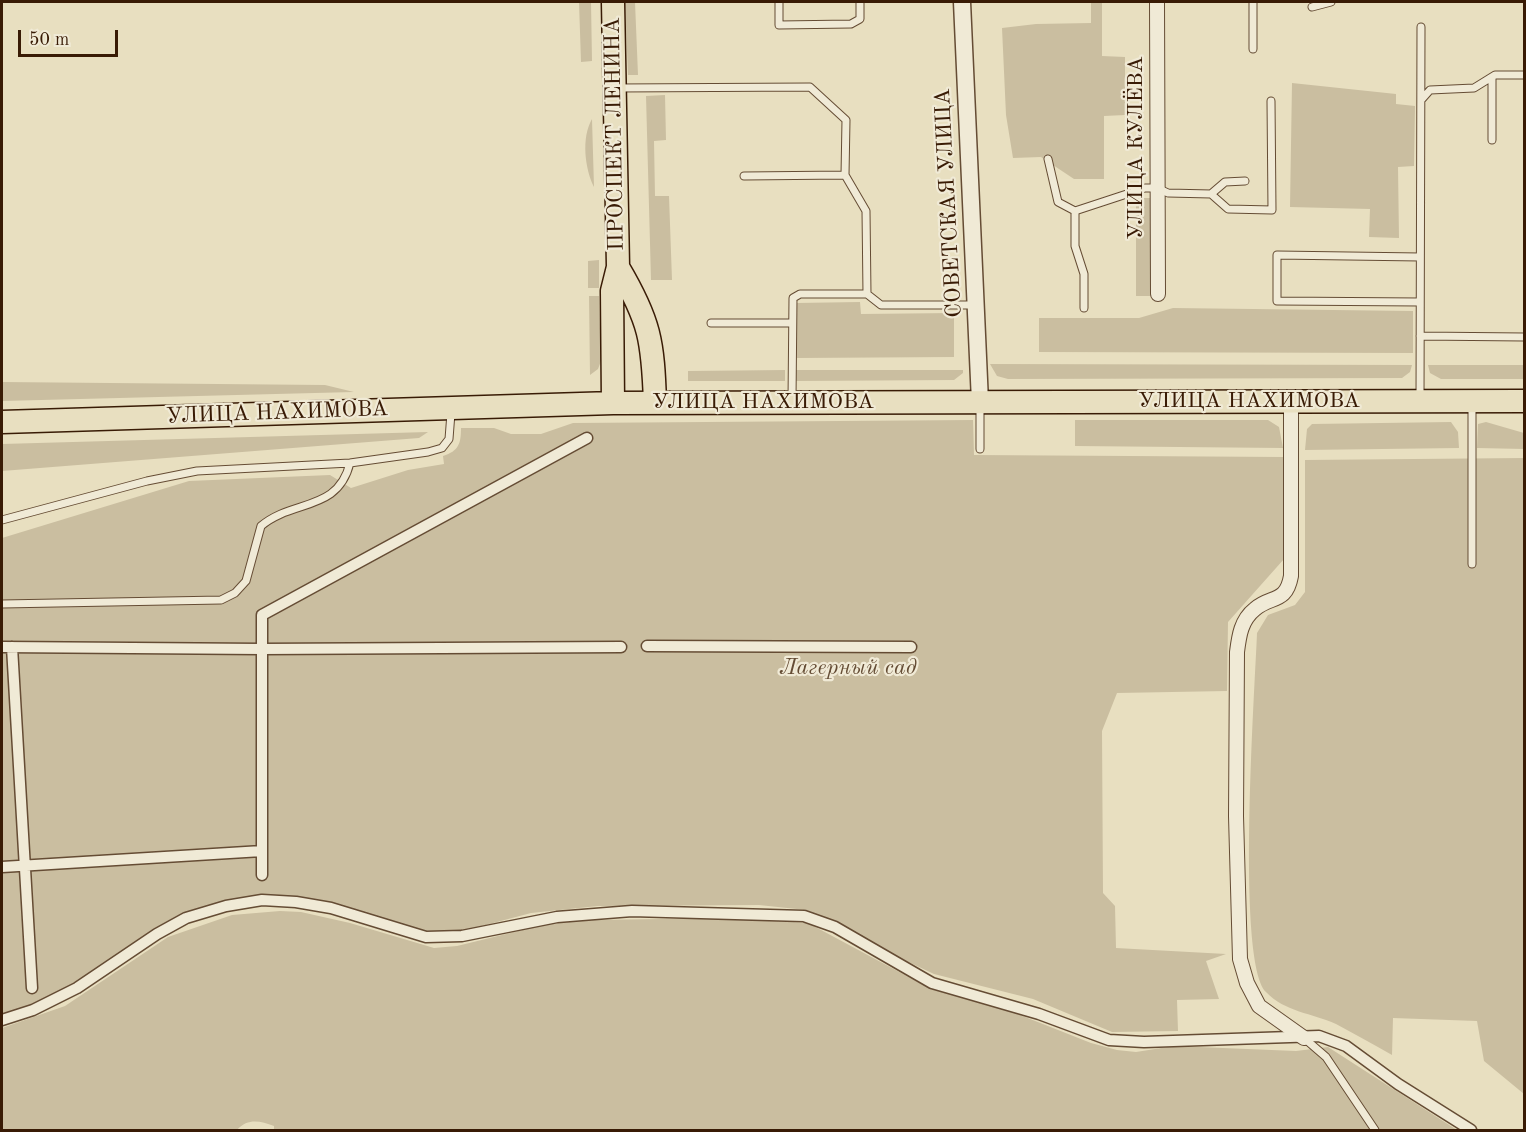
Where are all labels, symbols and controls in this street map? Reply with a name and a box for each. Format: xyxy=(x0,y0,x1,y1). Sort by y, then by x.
street label: ПРОСПЕКТ ЛЕНИНА xyxy=(600,17,630,251)
scale bar xyxy=(21,18,122,56)
text: 50 m xyxy=(29,31,69,49)
street label: УЛИЦА КУЛЁВА xyxy=(1123,56,1149,240)
street label: СОВЕТСКАЯ УЛИЦА xyxy=(930,88,968,318)
street label: УЛИЦА НАХИМОВА xyxy=(1138,388,1360,414)
street label: УЛИЦА НАХИМОВА xyxy=(652,389,874,415)
street label: УЛИЦА НАХИМОВА xyxy=(166,396,388,430)
park label: Лагерный сад xyxy=(779,655,917,681)

